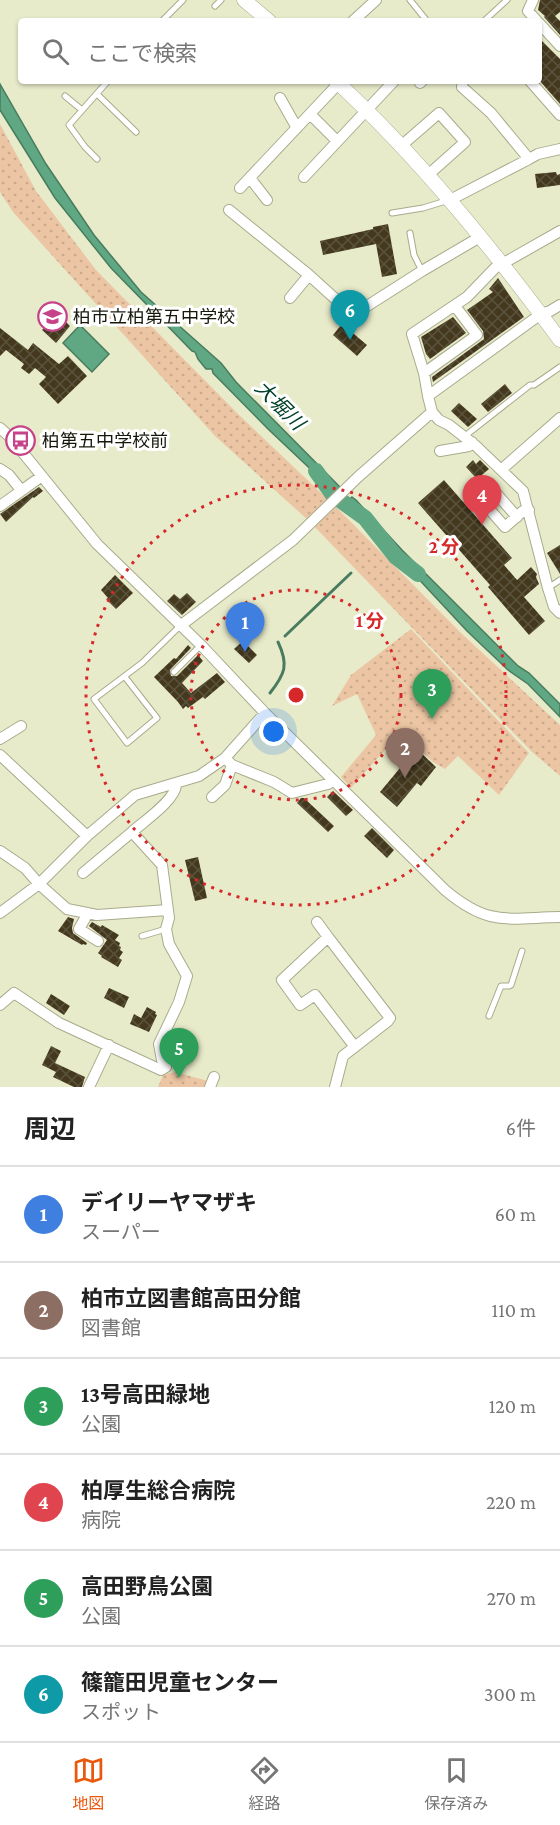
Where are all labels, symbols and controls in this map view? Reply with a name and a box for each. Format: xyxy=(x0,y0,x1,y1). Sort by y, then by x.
search box xyxy=(18,18,542,84)
icon: search xyxy=(39,35,72,68)
text: ここで検索 xyxy=(87,41,197,66)
pin: 6 xyxy=(330,290,370,340)
school or university icon: 柏市立柏第五中学校 xyxy=(36,301,68,333)
place label: 柏市立柏第五中学校 xyxy=(73,307,235,327)
water label: 大堀川 xyxy=(251,376,310,435)
bus stop icon: 柏第五中学校前 xyxy=(5,425,37,457)
place label: 柏第五中学校前 xyxy=(42,431,168,451)
pin: 4 xyxy=(462,476,502,525)
text: 2 分 xyxy=(429,537,459,557)
pin: 1 xyxy=(226,602,264,652)
text: 1 分 xyxy=(356,611,384,631)
pin: 3 xyxy=(412,670,452,719)
centre of rings xyxy=(286,685,306,705)
your location xyxy=(259,717,288,746)
pin: 2 xyxy=(386,728,424,778)
pin: 5 xyxy=(160,1028,198,1078)
text: 周辺 xyxy=(24,1115,76,1144)
text: 6件 xyxy=(506,1117,536,1139)
text: デイリーヤマザキ xyxy=(81,1190,257,1215)
text: 1 xyxy=(40,1203,47,1225)
text: 60 m xyxy=(495,1203,536,1225)
text: スーパー xyxy=(81,1221,161,1243)
text: 柏市立図書館高田分館 xyxy=(81,1286,301,1311)
text: 2 xyxy=(38,1299,49,1321)
text: 110 m xyxy=(492,1299,536,1321)
text: 図書館 xyxy=(81,1317,141,1339)
text: 13号高田緑地 xyxy=(81,1382,210,1407)
text: 3 xyxy=(39,1395,48,1417)
text: 120 m xyxy=(489,1395,536,1417)
text: 公園 xyxy=(81,1413,121,1435)
text: 柏厚生総合病院 xyxy=(81,1478,235,1503)
text: 4 xyxy=(38,1491,49,1513)
text: 220 m xyxy=(486,1491,536,1513)
text: 病院 xyxy=(81,1509,121,1531)
text: 高田野鳥公園 xyxy=(81,1574,213,1599)
text: 5 xyxy=(39,1587,48,1609)
text: 270 m xyxy=(487,1587,536,1609)
text: 公園 xyxy=(81,1605,121,1627)
text: 篠籠田児童センター xyxy=(81,1670,279,1695)
text: 6 xyxy=(38,1683,49,1705)
text: 300 m xyxy=(484,1683,536,1705)
text: スポット xyxy=(81,1701,161,1723)
tab: 地図 xyxy=(72,1754,105,1814)
tab: 経路 xyxy=(248,1754,281,1814)
tab: 保存済み xyxy=(424,1754,488,1814)

